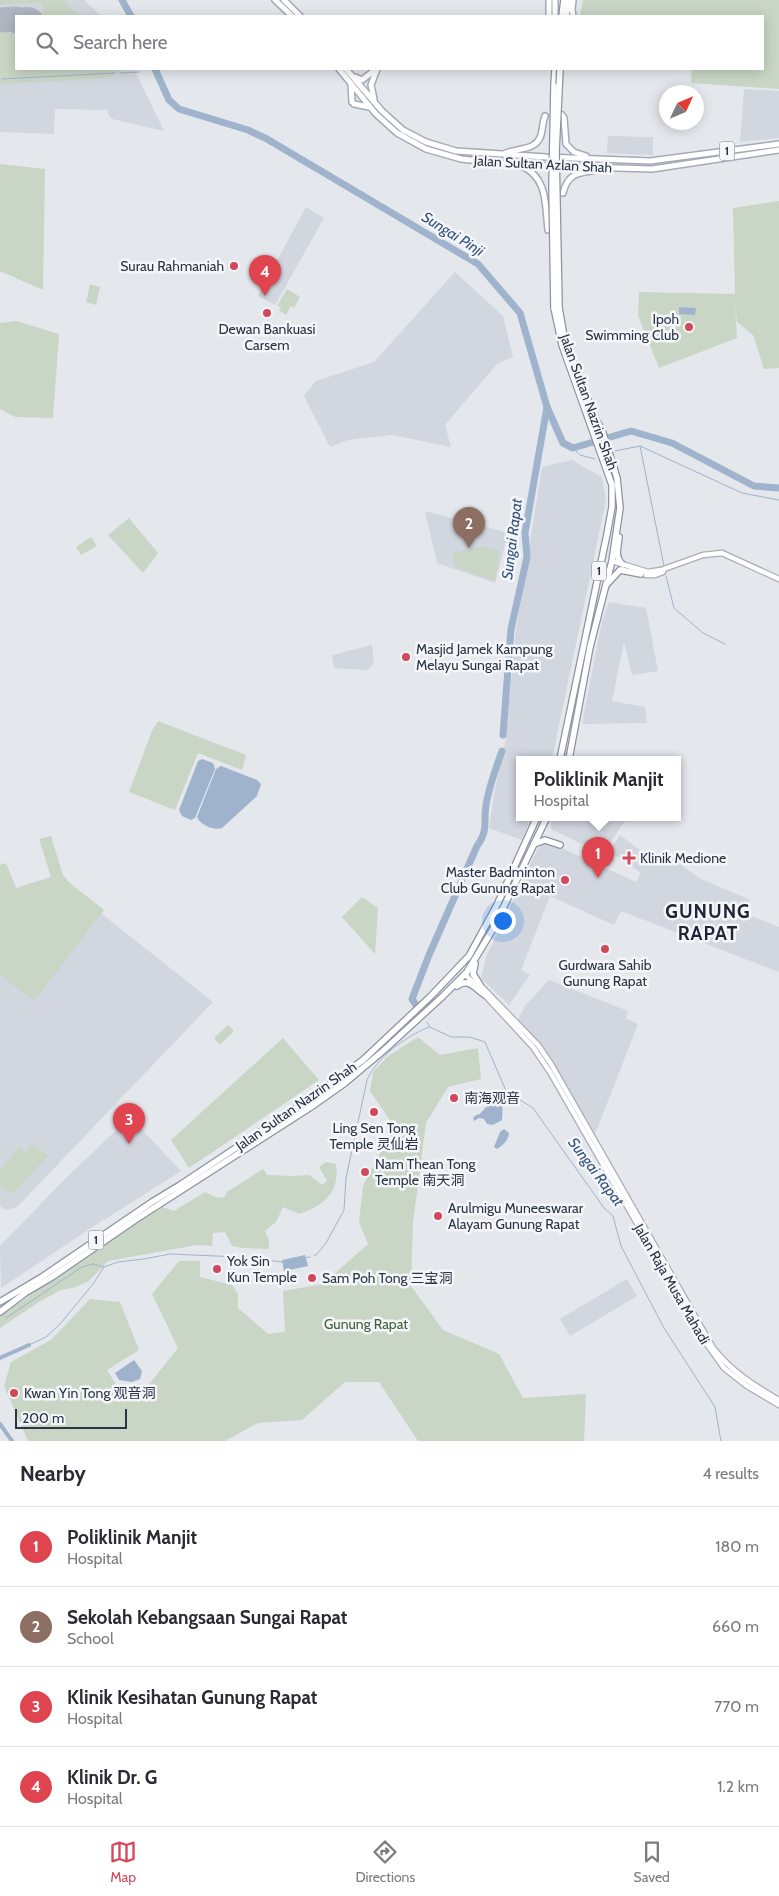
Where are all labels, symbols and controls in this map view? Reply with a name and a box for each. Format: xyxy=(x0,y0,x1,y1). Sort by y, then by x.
search box xyxy=(15,15,764,70)
icon: search xyxy=(33,29,61,57)
text: Search here xyxy=(73,31,167,54)
north arrow xyxy=(659,85,704,130)
road number: 1 xyxy=(720,142,734,160)
street label: Jalan Sultan Azlan Shah xyxy=(472,151,613,177)
water label: Sungai Pinji xyxy=(419,208,488,261)
pin: 4 xyxy=(249,255,281,296)
place label: Surau Rahmaniah xyxy=(120,257,224,275)
marker: Surau Rahmaniah xyxy=(228,260,240,272)
marker: Dewan Bankuasi Carsem xyxy=(261,307,273,319)
place label: Ipoh Swimming Club xyxy=(585,310,679,344)
place label: Dewan Bankuasi Carsem xyxy=(218,320,316,354)
marker: Ipoh Swimming Club xyxy=(683,321,695,333)
street label: Jalan Sultan Nazrin Shah xyxy=(556,331,622,473)
water label: Sungai Rapat xyxy=(498,497,526,580)
pin: 2 xyxy=(453,507,485,548)
road number: 1 xyxy=(592,562,606,580)
place label: Masjid Jamek Kampung Melayu Sungai Rapat xyxy=(416,640,554,674)
marker: Masjid Jamek Kampung Melayu Sungai Rapat xyxy=(400,651,412,663)
popup xyxy=(516,756,681,821)
text: Poliklinik Manjit xyxy=(533,768,664,791)
text: Hospital xyxy=(533,791,589,810)
pin: 1 xyxy=(582,837,614,878)
place label: Klinik Medione xyxy=(640,849,726,867)
marker: Klinik Medione xyxy=(622,851,636,865)
place label: Master Badminton Club Gunung Rapat xyxy=(441,863,555,897)
marker: Master Badminton Club Gunung Rapat xyxy=(559,874,571,886)
district label: GUNUNG RAPAT xyxy=(665,900,751,945)
your location xyxy=(490,908,516,934)
marker: Gurdwara Sahib Gunung Rapat xyxy=(599,943,611,955)
place label: Gurdwara Sahib Gunung Rapat xyxy=(559,956,652,990)
street label: Jalan Sultan Nazrin Shah xyxy=(231,1057,360,1155)
place label: 南海观音 xyxy=(464,1089,520,1107)
marker: 南海观音 xyxy=(448,1092,460,1104)
pin: 3 xyxy=(113,1103,145,1144)
marker: Ling Sen Tong Temple 灵仙岩 xyxy=(368,1106,380,1118)
place label: Ling Sen Tong Temple 灵仙岩 xyxy=(329,1119,419,1153)
water label: Sungai Rapat xyxy=(564,1134,628,1210)
place label: Nam Thean Tong Temple 南天洞 xyxy=(375,1155,477,1189)
marker: Nam Thean Tong Temple 南天洞 xyxy=(359,1166,371,1178)
place label: Arulmigu Muneeswarar Alayam Gunung Rapat xyxy=(448,1199,584,1233)
marker: Arulmigu Muneeswarar Alayam Gunung Rapat xyxy=(432,1210,444,1222)
street label: Jalan Raja Musa Mahadi xyxy=(630,1220,714,1348)
road number: 1 xyxy=(88,1230,104,1250)
place label: Yok Sin Kun Temple xyxy=(226,1252,297,1286)
marker: Yok Sin Kun Temple xyxy=(211,1263,223,1275)
place label: Sam Poh Tong 三宝洞 xyxy=(322,1269,453,1287)
marker: Sam Poh Tong 三宝洞 xyxy=(306,1272,318,1284)
park label: Gunung Rapat xyxy=(324,1315,408,1333)
place label: Kwan Yin Tong 观音洞 xyxy=(24,1384,156,1402)
marker: Kwan Yin Tong 观音洞 xyxy=(8,1387,20,1399)
scale bar xyxy=(15,1406,128,1429)
text: 200 m xyxy=(22,1409,64,1427)
text: Nearby xyxy=(20,1461,86,1486)
text: 4 results xyxy=(702,1464,759,1483)
text: Poliklinik Manjit xyxy=(67,1526,197,1549)
text: 1 xyxy=(33,1537,39,1556)
text: 180 m xyxy=(715,1537,759,1556)
text: Hospital xyxy=(67,1549,123,1568)
text: Sekolah Kebangsaan Sungai Rapat xyxy=(67,1606,347,1629)
text: 2 xyxy=(32,1617,40,1636)
text: 660 m xyxy=(712,1617,759,1636)
text: School xyxy=(67,1629,114,1648)
text: Klinik Kesihatan Gunung Rapat xyxy=(67,1686,317,1709)
text: 3 xyxy=(32,1697,40,1716)
text: 770 m xyxy=(714,1697,759,1716)
text: Hospital xyxy=(67,1709,123,1728)
text: Klinik Dr. G xyxy=(67,1766,157,1789)
text: 4 xyxy=(31,1777,41,1796)
text: 1.2 km xyxy=(717,1777,759,1796)
text: Hospital xyxy=(67,1789,123,1808)
tab: Map xyxy=(109,1838,137,1886)
tab: Directions xyxy=(355,1838,415,1886)
tab: Saved xyxy=(633,1838,670,1886)

